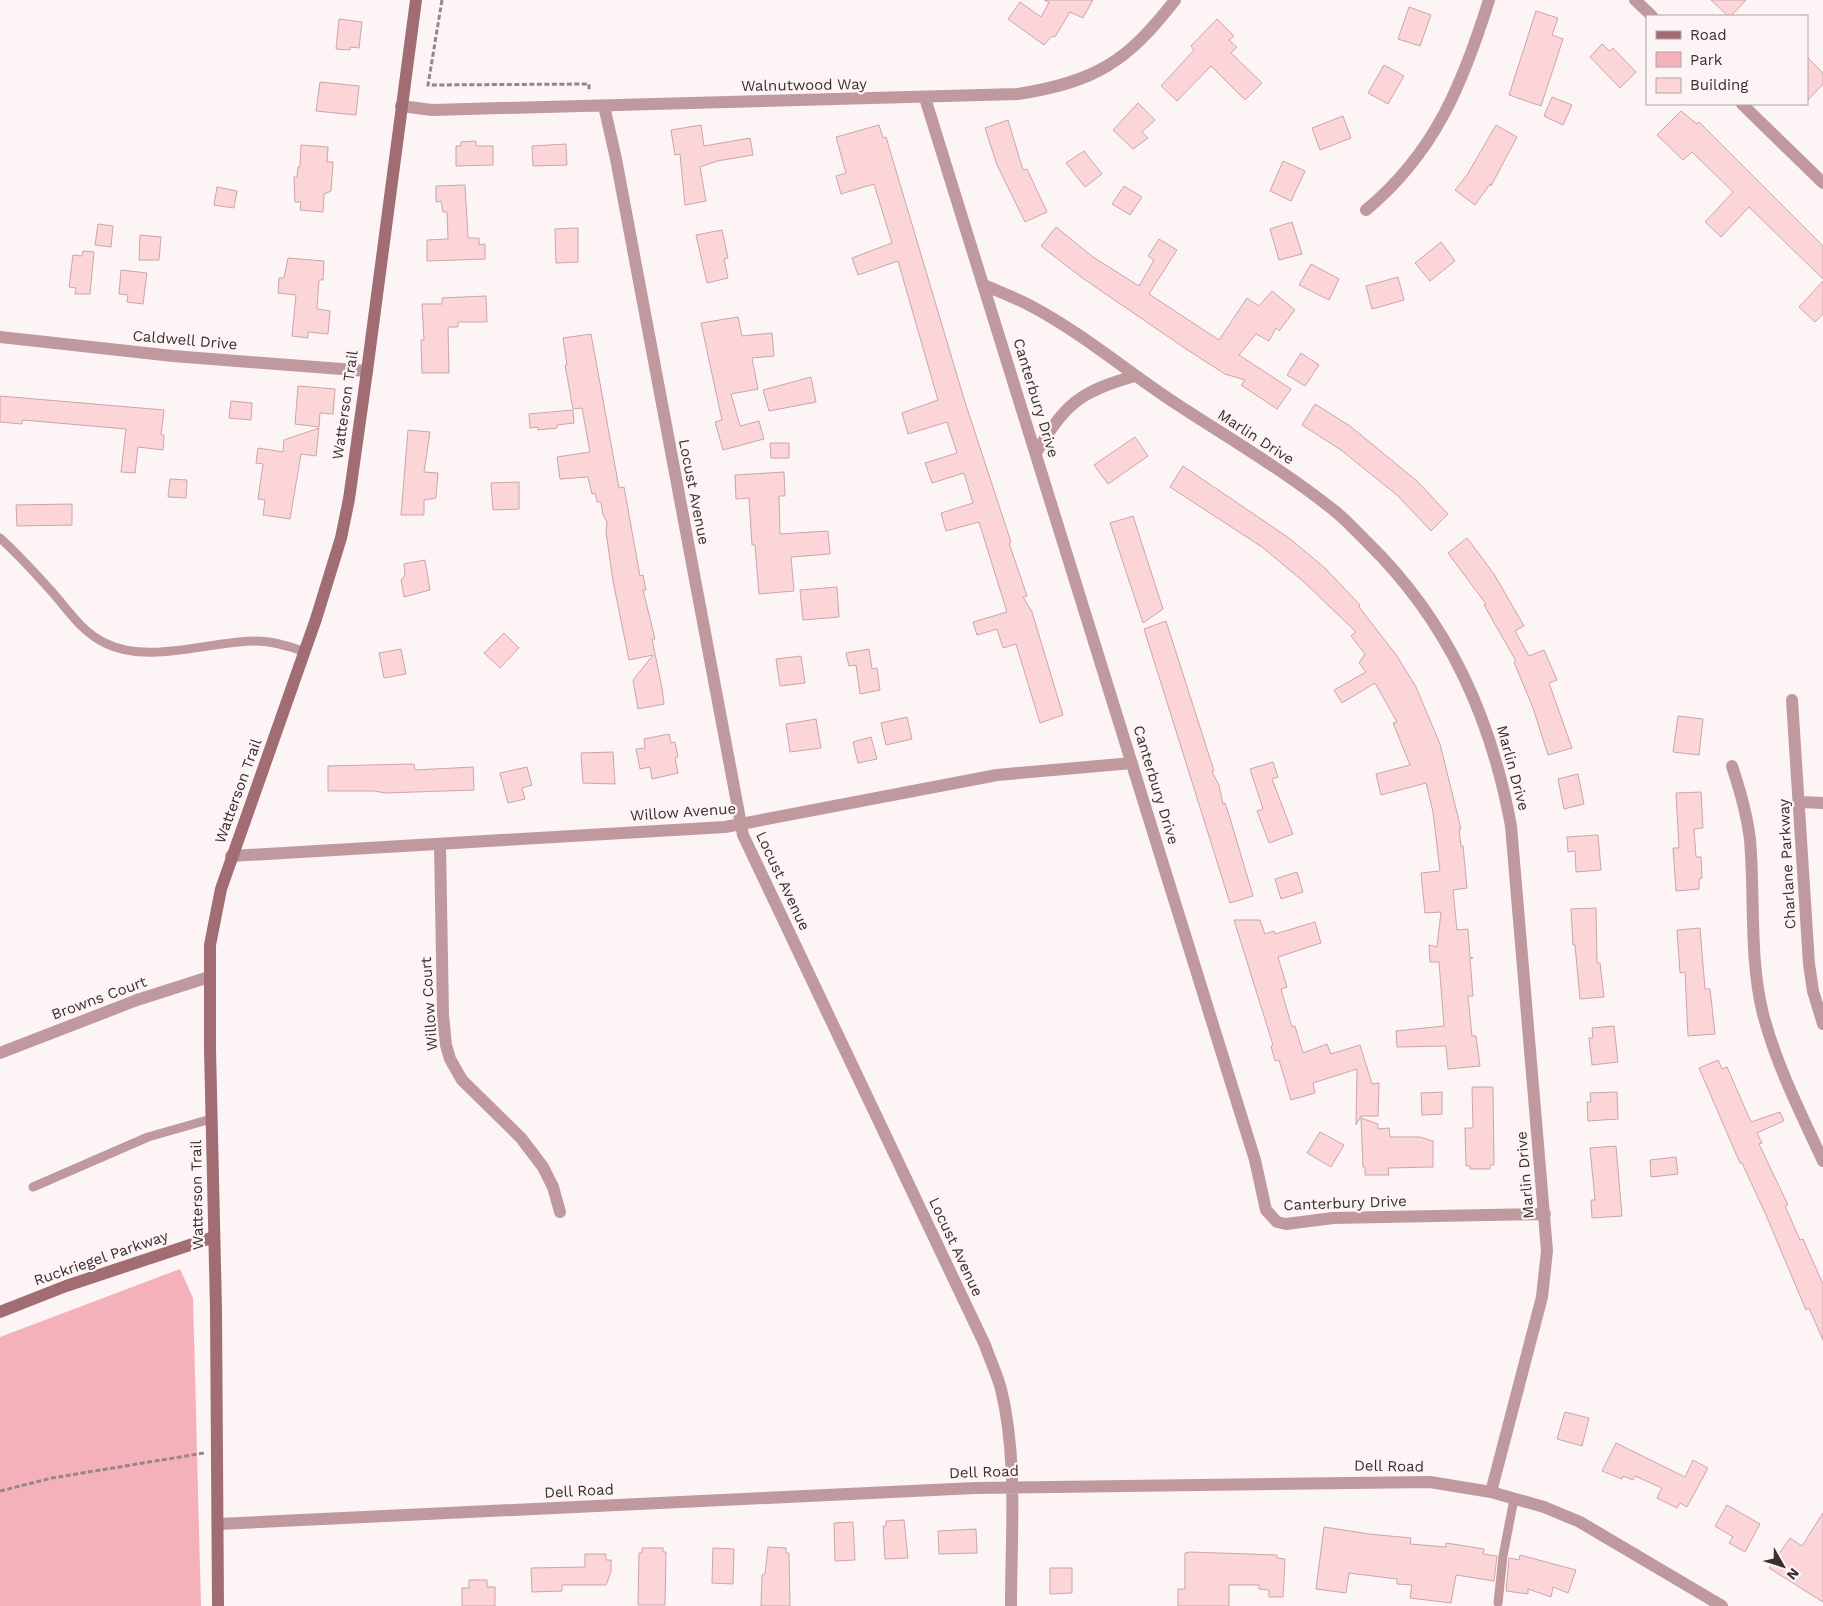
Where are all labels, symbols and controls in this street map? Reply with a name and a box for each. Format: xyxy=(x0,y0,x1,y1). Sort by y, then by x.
legend xyxy=(1646,15,1808,105)
text: Road xyxy=(1690,26,1727,44)
text: Park xyxy=(1690,51,1723,69)
street label: Walnutwood Way xyxy=(741,75,867,95)
text: Building xyxy=(1690,76,1748,94)
street label: Caldwell Drive xyxy=(132,326,238,354)
street label: Canterbury Drive xyxy=(1009,336,1063,460)
street label: Watterson Trail xyxy=(328,349,362,461)
street label: Marlin Drive xyxy=(1214,406,1298,468)
street label: Locust Avenue xyxy=(675,438,713,546)
street label: Canterbury Drive xyxy=(1129,723,1183,847)
street label: Marlin Drive xyxy=(1493,723,1533,813)
street label: Watterson Trail xyxy=(211,736,265,846)
street label: Charlane Parkway xyxy=(1775,798,1799,930)
street label: Willow Avenue xyxy=(629,799,737,825)
street label: Locust Avenue xyxy=(752,829,814,933)
street label: Willow Court xyxy=(417,956,441,1052)
street label: Browns Court xyxy=(49,972,150,1024)
street label: Marlin Drive xyxy=(1512,1131,1538,1219)
street label: Watterson Trail xyxy=(187,1139,207,1250)
street label: Canterbury Drive xyxy=(1283,1192,1407,1214)
street label: Locust Avenue xyxy=(925,1195,987,1299)
street label: Ruckriegel Parkway xyxy=(31,1226,171,1289)
street label: Dell Road xyxy=(1354,1456,1424,1476)
street label: Dell Road xyxy=(949,1462,1019,1482)
street label: Dell Road xyxy=(544,1480,614,1502)
north arrow xyxy=(1758,1541,1808,1591)
text: N xyxy=(1784,1565,1803,1583)

